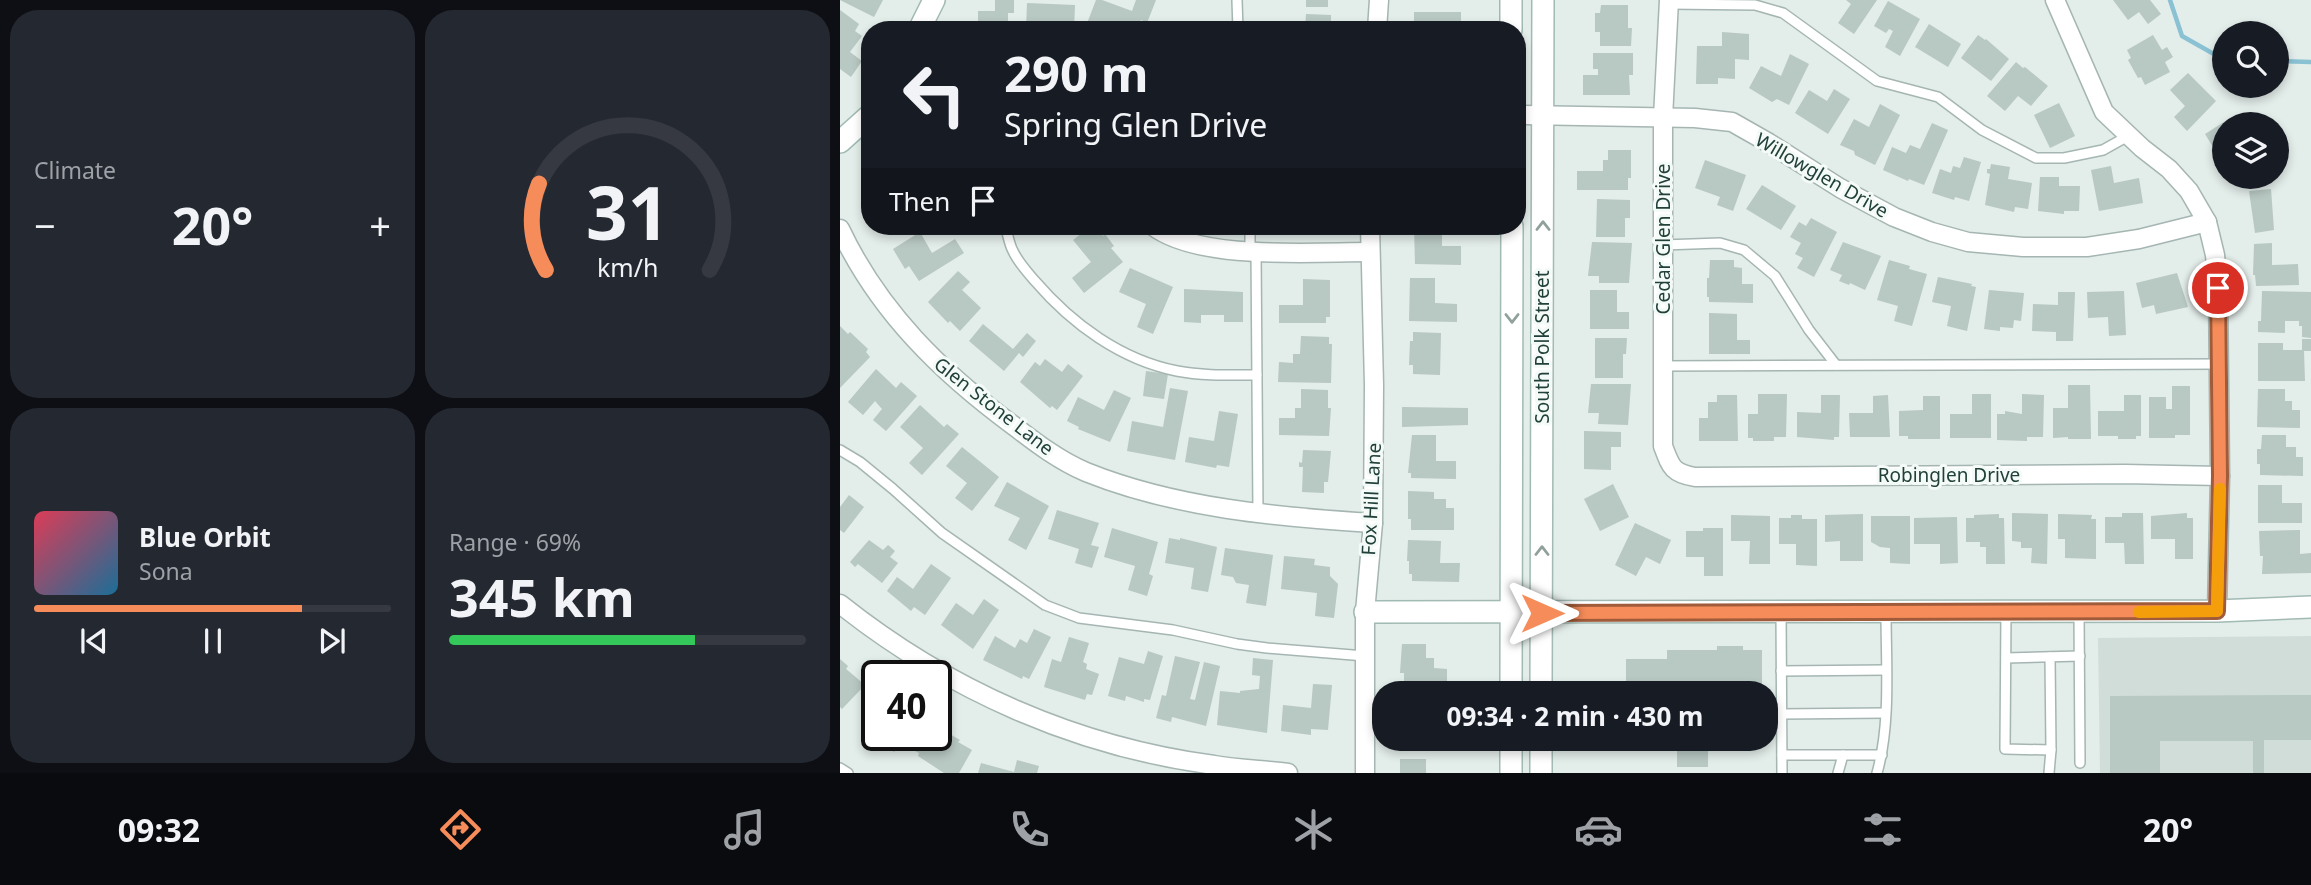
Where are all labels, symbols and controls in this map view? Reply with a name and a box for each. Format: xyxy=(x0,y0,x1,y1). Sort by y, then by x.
map controls xyxy=(2212,21,2289,189)
button: search xyxy=(2212,21,2289,98)
text: 290 m xyxy=(1004,40,1149,106)
icon: left xyxy=(889,49,980,140)
text: Spring Glen Drive xyxy=(1004,103,1267,146)
button: layers xyxy=(2212,112,2289,189)
street label: Willowglen Drive xyxy=(1751,126,1893,224)
text: Climate xyxy=(34,154,116,186)
text: 31 xyxy=(586,162,669,261)
street label: Cedar Glen Drive xyxy=(1650,164,1676,314)
icon: arrive xyxy=(964,182,1002,220)
text: Then xyxy=(889,183,950,219)
text: 20° xyxy=(172,189,253,260)
text: − xyxy=(34,199,56,251)
text: + xyxy=(369,199,391,251)
one-way arrow xyxy=(1535,220,1551,231)
text: km/h xyxy=(597,250,658,284)
pin xyxy=(2188,258,2248,318)
icon: arrive xyxy=(2199,269,2237,307)
street label: South Polk Street xyxy=(1529,270,1555,424)
one-way arrow xyxy=(1504,314,1520,324)
street label: Glen Stone Lane xyxy=(929,351,1059,461)
street label: Fox Hill Lane xyxy=(1355,442,1387,556)
street label: Robinglen Drive xyxy=(1878,462,2020,488)
text: Blue Orbit xyxy=(139,519,271,555)
text: Range · 69% xyxy=(449,526,581,558)
one-way arrow xyxy=(1534,546,1550,556)
text: Sona xyxy=(139,555,193,587)
text: 345 km xyxy=(449,561,635,632)
position arrow xyxy=(1505,576,1579,650)
icon: previous xyxy=(75,622,113,660)
icon: pause xyxy=(194,622,232,660)
icon: next xyxy=(313,622,351,660)
speed limit sign: 40 xyxy=(861,660,952,751)
text: 09:34 · 2 min · 430 m xyxy=(1447,698,1703,734)
icon: directions xyxy=(436,805,485,854)
icon: music xyxy=(720,805,769,854)
icon: phone xyxy=(1005,805,1054,854)
icon: climate xyxy=(1289,805,1338,854)
icon: car xyxy=(1574,805,1623,854)
icon: filters xyxy=(1858,805,1907,854)
text: 09:32 xyxy=(118,808,200,851)
text: 20° xyxy=(2143,808,2193,851)

